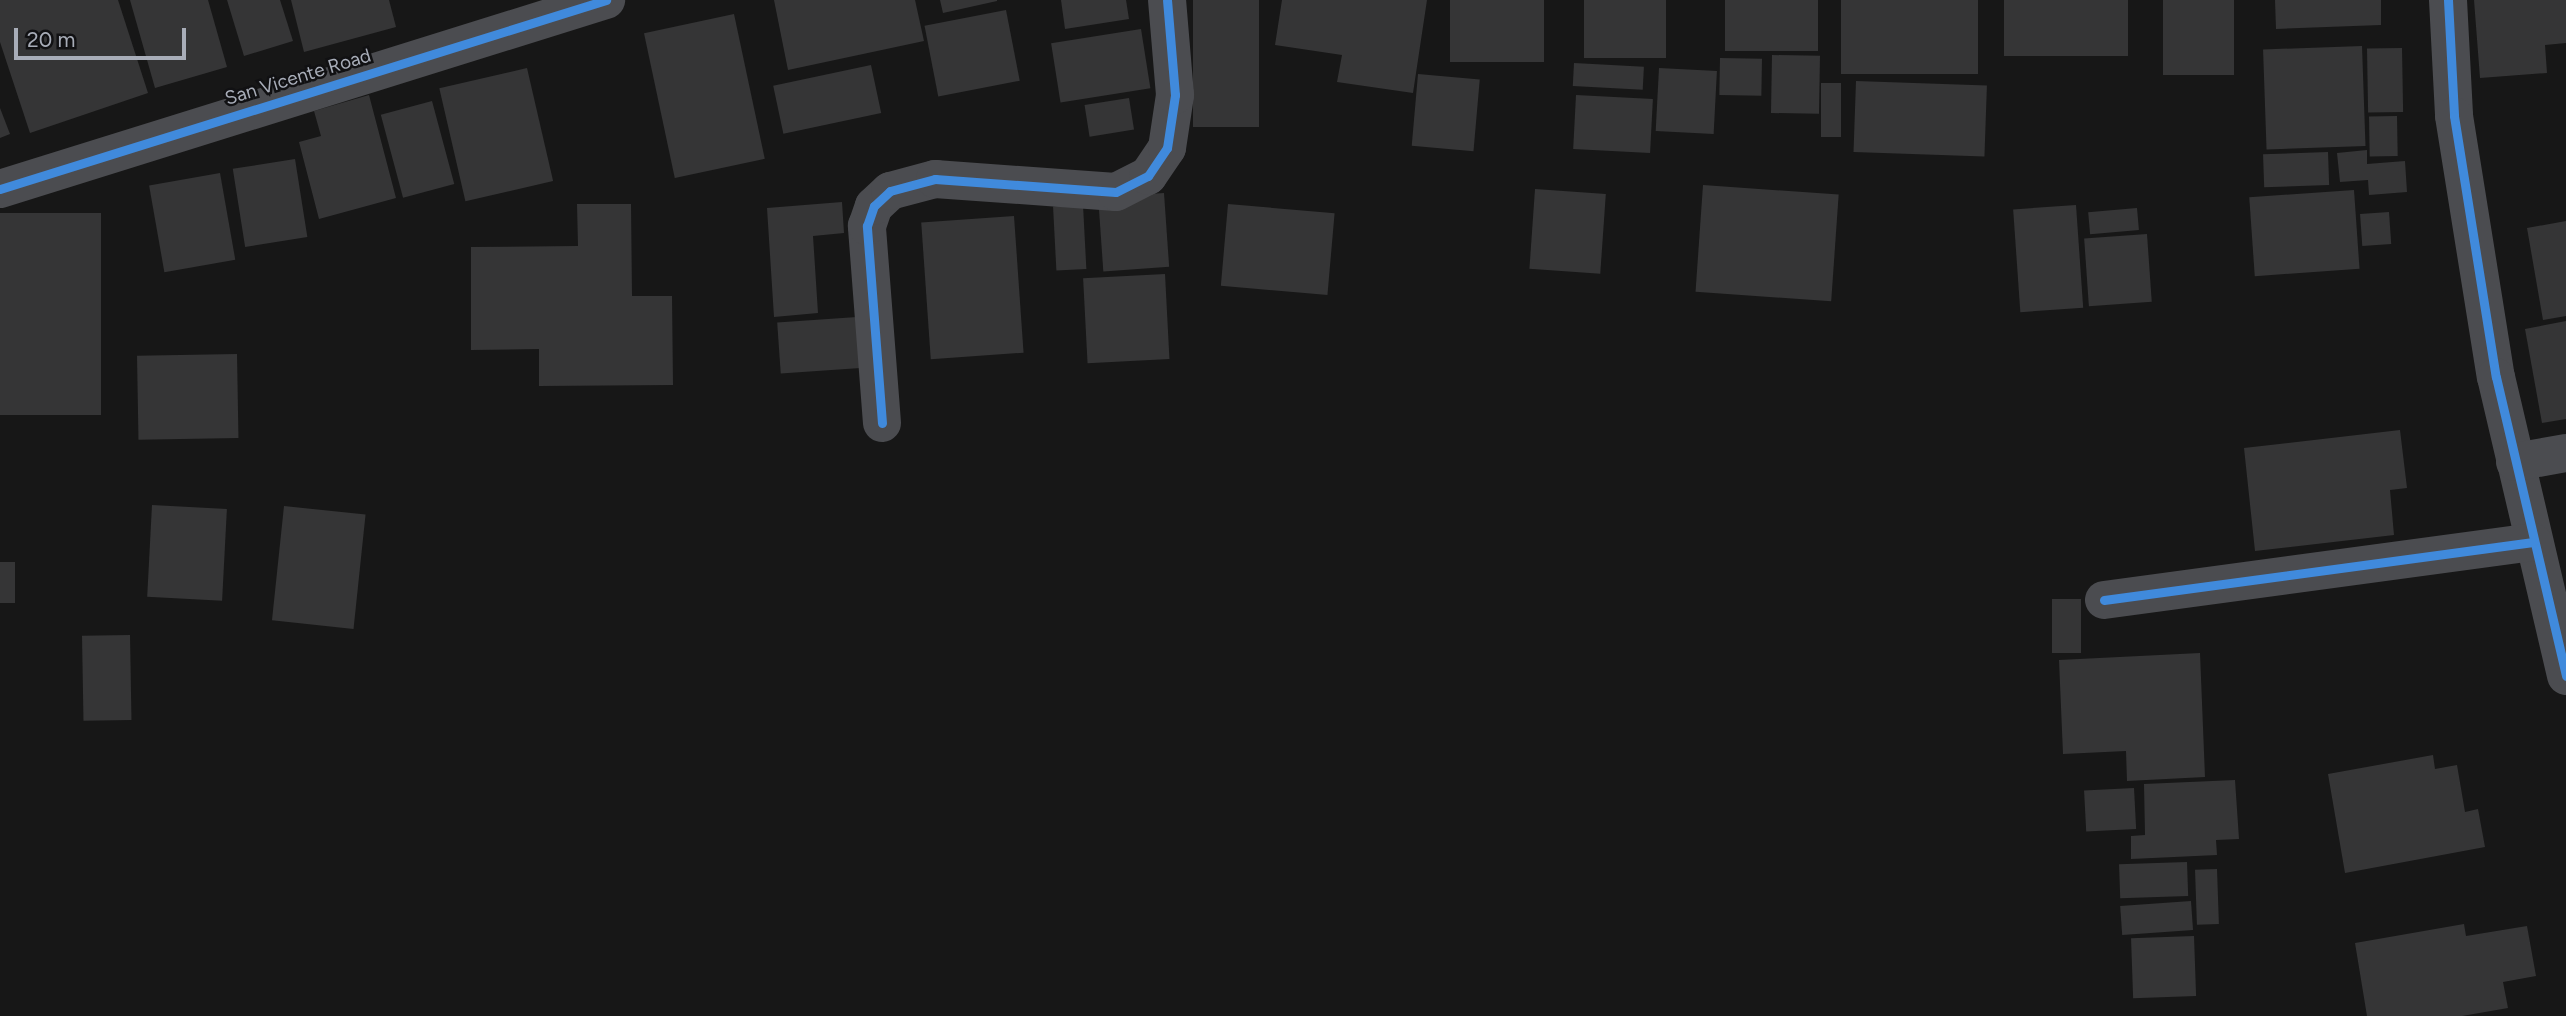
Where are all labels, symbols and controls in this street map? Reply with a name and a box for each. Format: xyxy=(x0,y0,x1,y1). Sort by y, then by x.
scale bar xyxy=(18,14,189,58)
text: 20 m xyxy=(27,27,75,52)
street label: San Vicente Road xyxy=(222,44,374,110)

